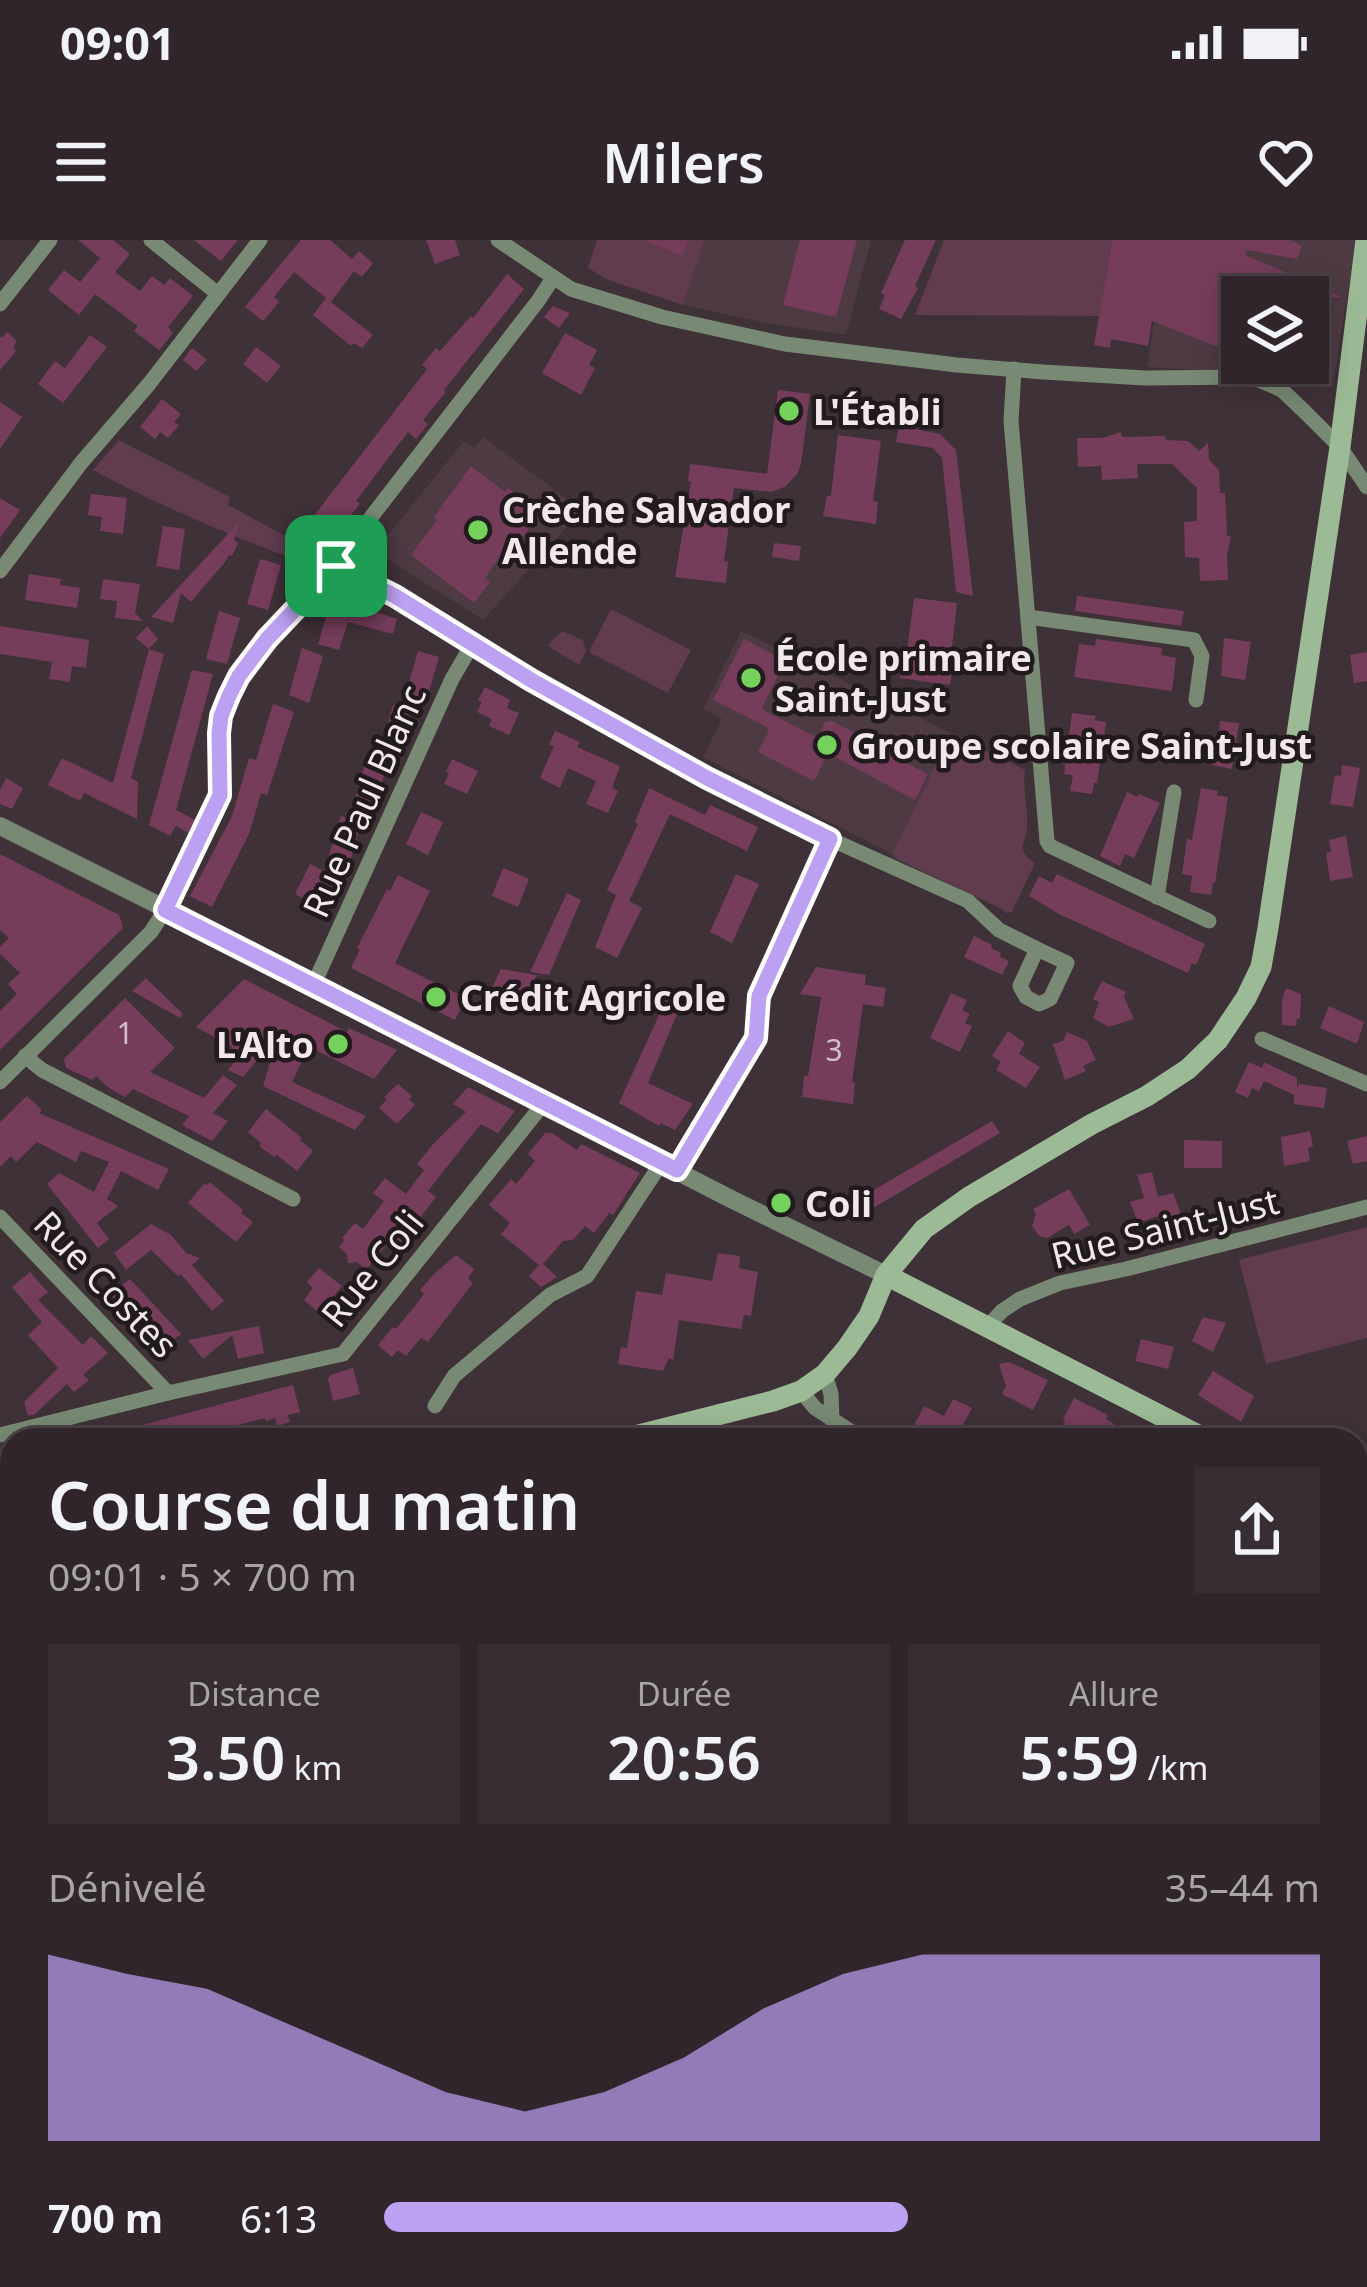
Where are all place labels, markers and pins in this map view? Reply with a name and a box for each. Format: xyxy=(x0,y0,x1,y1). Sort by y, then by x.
place label: L'Établi xyxy=(813,387,941,436)
marker: L'Établi xyxy=(776,398,802,424)
place label: Crèche Salvador Allende xyxy=(502,485,790,575)
pin xyxy=(285,515,387,617)
marker: Crèche Salvador Allende xyxy=(465,517,491,543)
place label: École primaire Saint-Just xyxy=(775,633,1032,723)
marker: École primaire Saint-Just xyxy=(738,665,764,691)
place label: Groupe scolaire Saint-Just xyxy=(851,721,1312,770)
marker: Groupe scolaire Saint-Just xyxy=(814,732,840,758)
place label: Crédit Agricole xyxy=(460,973,726,1022)
marker: Crédit Agricole xyxy=(423,984,449,1010)
place label: L'Alto xyxy=(216,1020,314,1069)
marker: L'Alto xyxy=(325,1031,351,1057)
place label: Coli xyxy=(805,1179,872,1228)
marker: Coli xyxy=(768,1190,794,1216)

